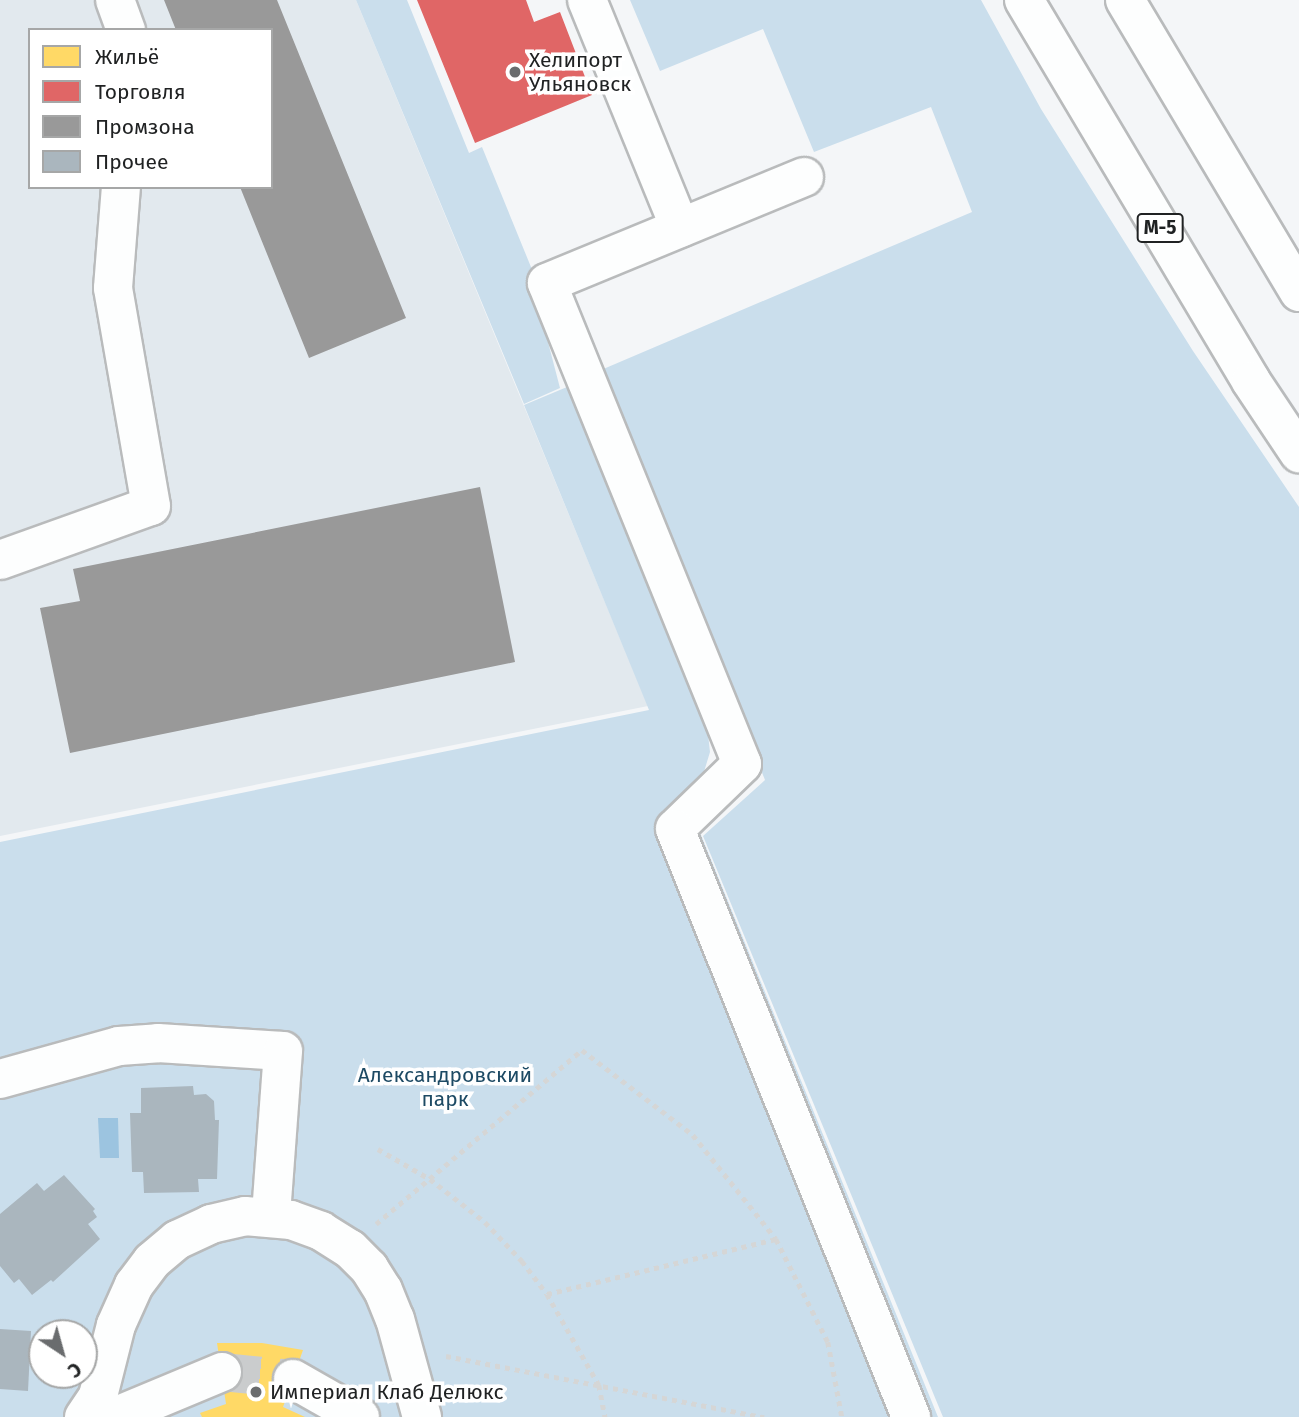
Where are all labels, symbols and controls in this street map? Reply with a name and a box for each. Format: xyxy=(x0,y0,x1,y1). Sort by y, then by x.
legend xyxy=(28,28,273,189)
text: Жильё xyxy=(95,44,159,70)
place label: Хелипорт Ульяновск xyxy=(529,47,631,97)
marker: Хелипорт Ульяновск xyxy=(507,64,523,80)
text: Торговля xyxy=(95,79,186,105)
text: Промзона xyxy=(95,114,195,140)
text: Прочее xyxy=(95,149,168,175)
road number: М-5 xyxy=(1136,212,1184,244)
park label: Александровский парк xyxy=(358,1062,532,1112)
north arrow xyxy=(28,1319,98,1389)
text: С xyxy=(63,1357,86,1382)
place label: Империал Клаб Делюкс xyxy=(270,1379,503,1405)
marker: Империал Клаб Делюкс xyxy=(248,1384,264,1400)

